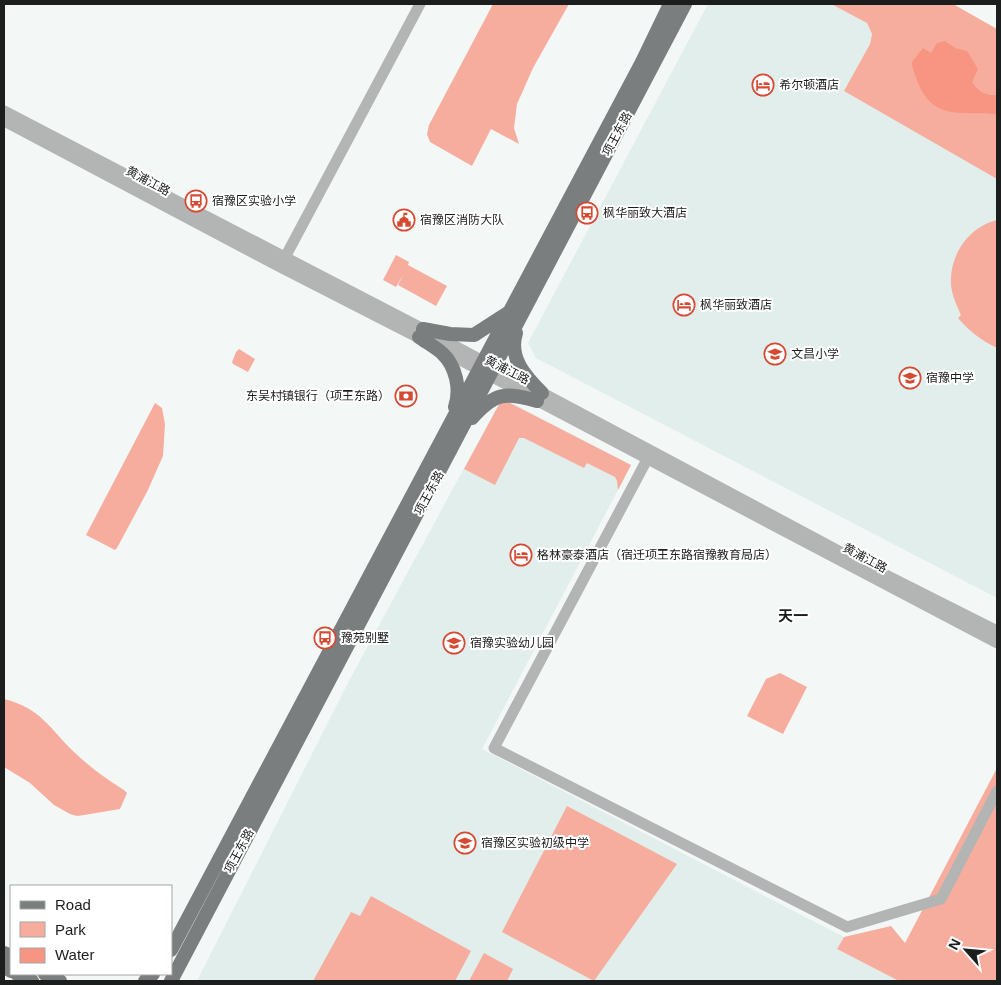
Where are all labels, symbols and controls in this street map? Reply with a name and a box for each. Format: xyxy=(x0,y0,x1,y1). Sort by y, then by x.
hotel icon: 希尔顿酒店 xyxy=(751,73,775,97)
place label: 希尔顿酒店 xyxy=(779,78,839,92)
street label: 项王东路 xyxy=(600,110,634,158)
street label: 黄浦江路 xyxy=(124,164,172,198)
bus stop icon: 宿豫区实验小学 xyxy=(184,189,208,213)
place label: 宿豫区实验小学 xyxy=(212,194,296,208)
bus stop icon: 枫华丽致大酒店 xyxy=(575,201,599,225)
place label: 枫华丽致大酒店 xyxy=(603,206,687,220)
public building icon: 宿豫区消防大队 xyxy=(392,208,416,232)
place label: 宿豫区消防大队 xyxy=(420,213,504,227)
hotel icon: 枫华丽致酒店 xyxy=(672,293,696,317)
place label: 枫华丽致酒店 xyxy=(700,298,772,312)
school or university icon: 文昌小学 xyxy=(763,342,787,366)
place label: 文昌小学 xyxy=(791,347,839,361)
street label: 黄浦江路 xyxy=(482,353,532,387)
school or university icon: 宿豫中学 xyxy=(898,366,922,390)
place label: 宿豫中学 xyxy=(926,371,974,385)
bank icon: 东吴村镇银行（项王东路） xyxy=(394,384,418,408)
place label: 东吴村镇银行（项王东路） xyxy=(246,389,390,403)
street label: 项王东路 xyxy=(412,469,446,517)
street label: 黄浦江路 xyxy=(841,541,889,575)
hotel icon: 格林豪泰酒店（宿迁项王东路宿豫教育局店） xyxy=(509,543,533,567)
place label: 格林豪泰酒店（宿迁项王东路宿豫教育局店） xyxy=(537,548,777,562)
district label: 天一 xyxy=(778,607,808,624)
bus stop icon: 豫苑别墅 xyxy=(313,626,337,650)
place label: 豫苑别墅 xyxy=(341,631,389,645)
school or university icon: 宿豫实验幼儿园 xyxy=(442,631,466,655)
place label: 宿豫实验幼儿园 xyxy=(470,636,554,650)
street label: 项王东路 xyxy=(222,827,256,875)
school or university icon: 宿豫区实验初级中学 xyxy=(453,831,477,855)
place label: 宿豫区实验初级中学 xyxy=(481,836,589,850)
legend xyxy=(10,885,172,975)
text: Road xyxy=(55,896,91,913)
text: Park xyxy=(55,921,86,938)
north arrow xyxy=(941,925,991,975)
text: N xyxy=(945,936,964,952)
text: Water xyxy=(55,946,94,963)

